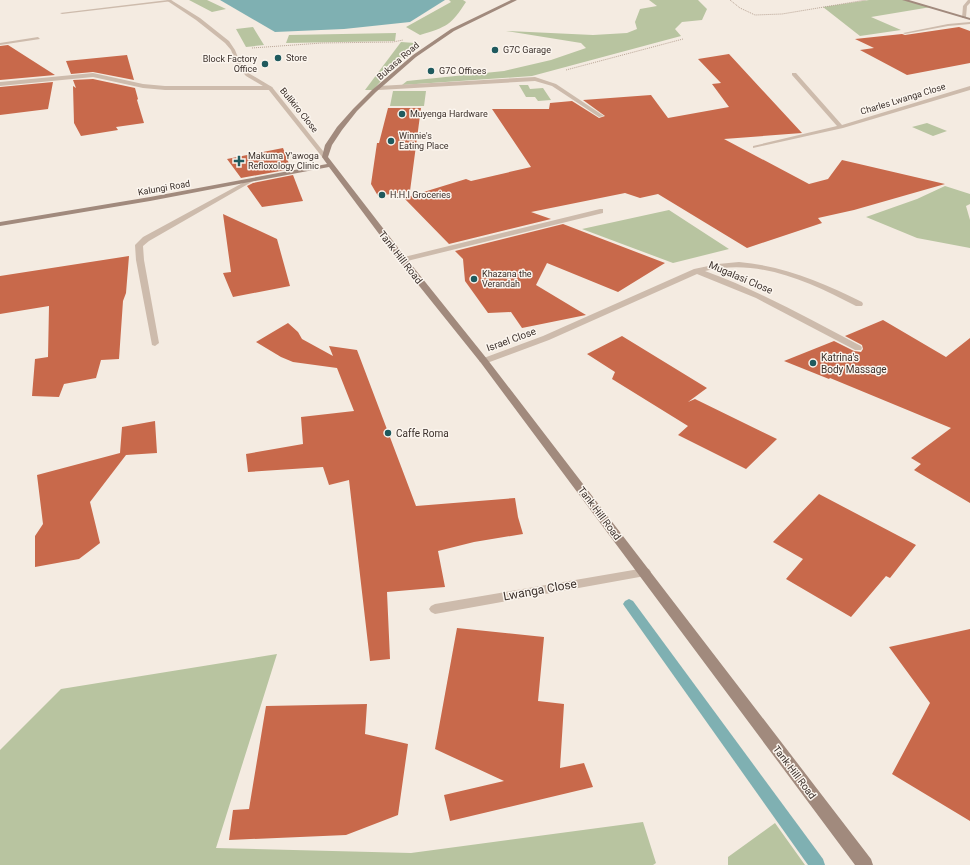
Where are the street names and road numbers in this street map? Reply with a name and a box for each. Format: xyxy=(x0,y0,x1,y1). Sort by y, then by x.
street label: Bukasa Road xyxy=(375,40,421,82)
street label: Charles Lwanga Close xyxy=(859,81,947,117)
street label: Bulikiro Close xyxy=(278,86,320,135)
street label: Kalungi Road xyxy=(137,178,191,198)
street label: Tank Hill Road xyxy=(377,229,425,286)
street label: Mugalasi Close xyxy=(707,259,774,296)
street label: Israel Close xyxy=(485,325,537,354)
street label: Tank Hill Road xyxy=(576,485,623,542)
street label: Lwanga Close xyxy=(502,577,578,603)
street label: Tank Hill Road xyxy=(771,744,818,801)

